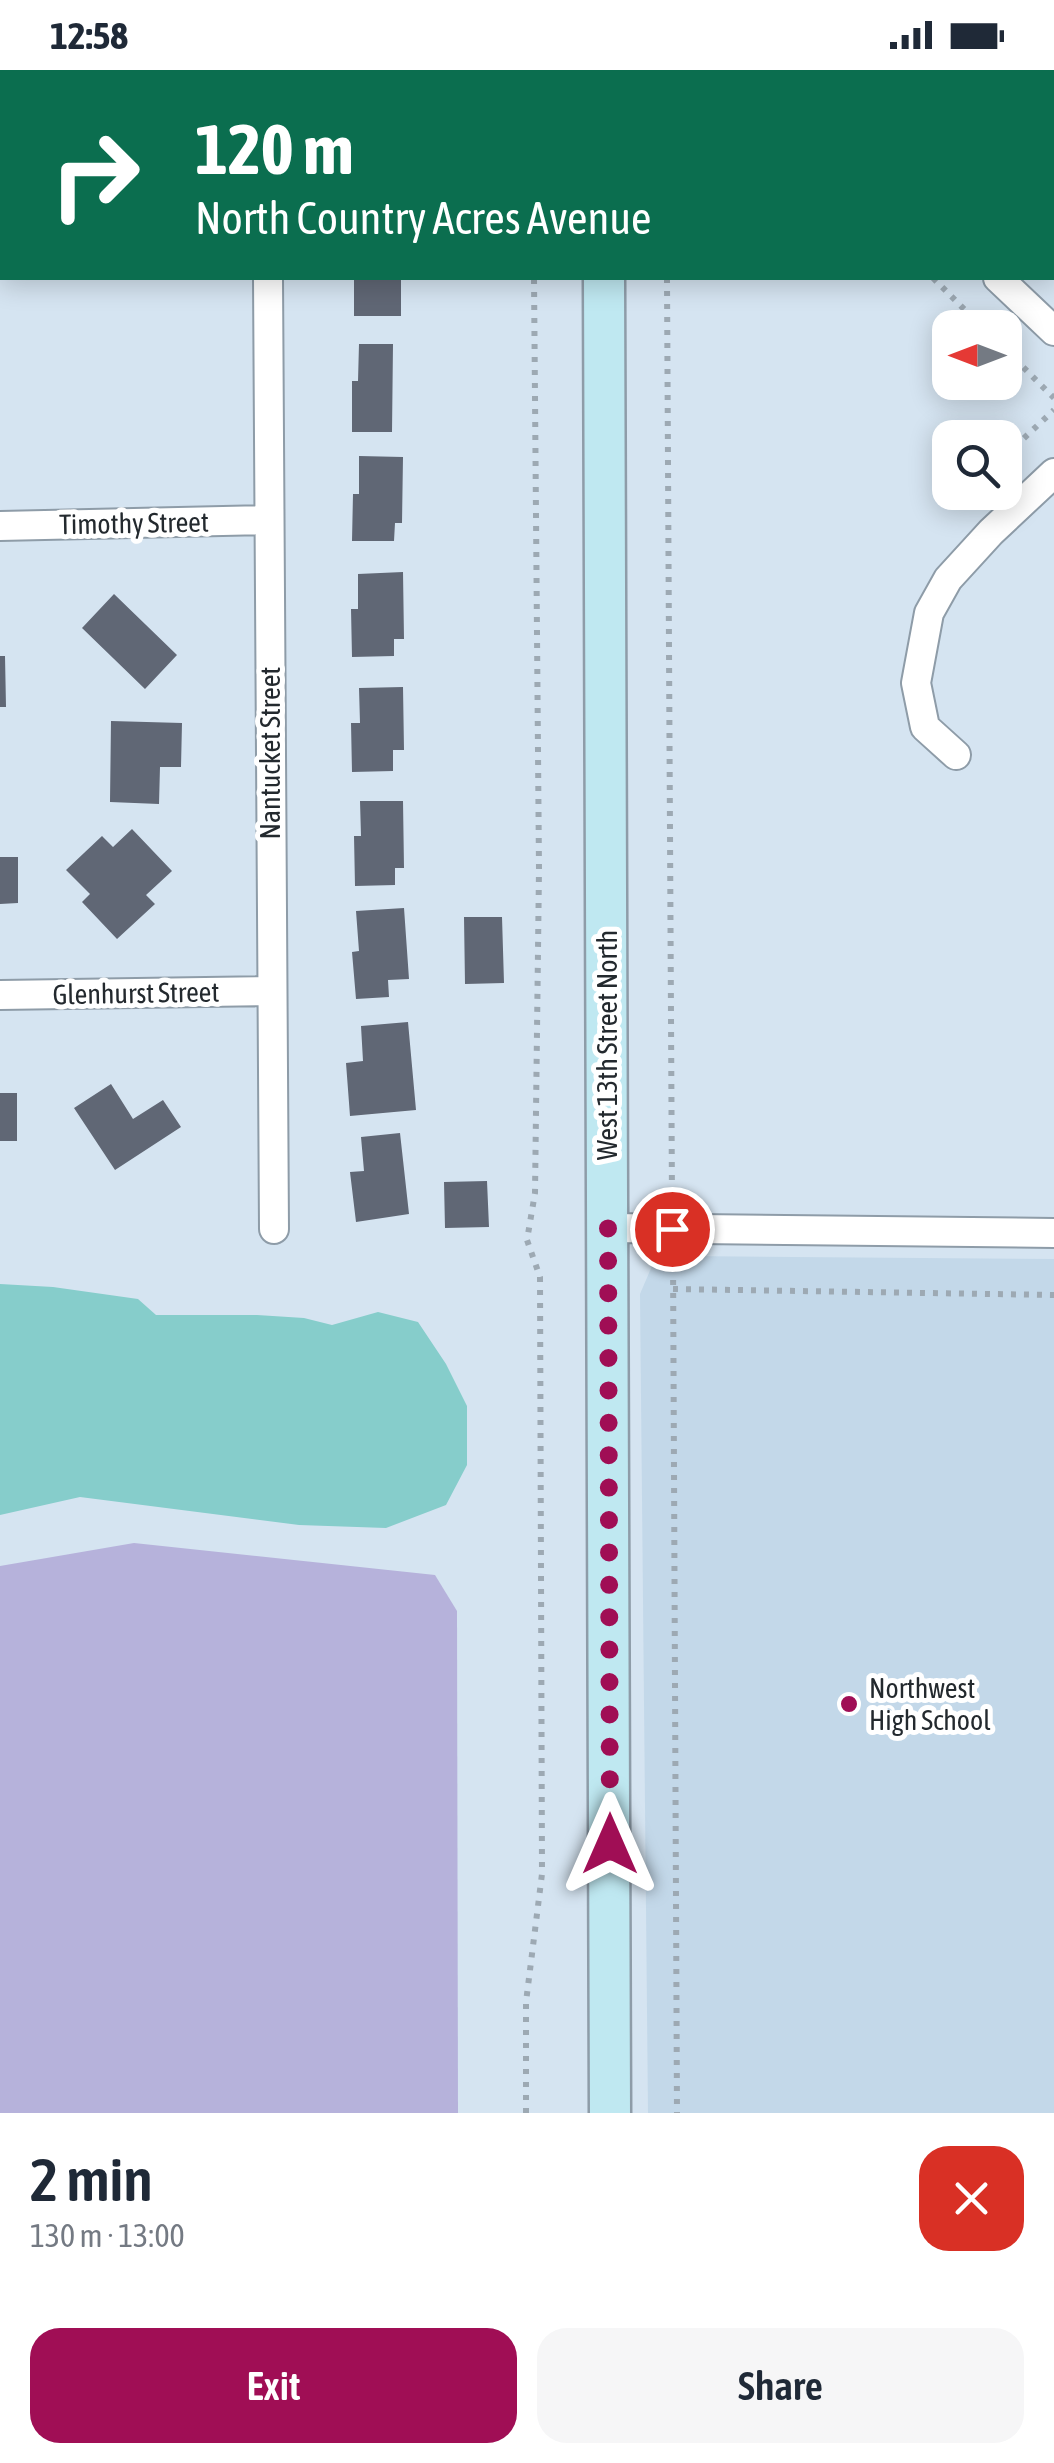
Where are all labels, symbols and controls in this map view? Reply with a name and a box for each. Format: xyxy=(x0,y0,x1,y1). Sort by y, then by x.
text: 12:58 xyxy=(50,14,128,57)
text: 120 m xyxy=(195,109,354,189)
icon: right xyxy=(30,110,160,240)
text: North Country Acres Avenue xyxy=(195,192,651,244)
north arrow xyxy=(932,310,1022,400)
map controls xyxy=(932,310,1022,510)
button: search xyxy=(932,420,1022,510)
street label: Timothy Street xyxy=(59,506,209,540)
street label: Nantucket Street xyxy=(254,667,286,839)
street label: West 13th Street North xyxy=(591,930,623,1160)
street label: Glenhurst Street xyxy=(52,976,220,1010)
pin xyxy=(630,1187,715,1272)
icon: arrive xyxy=(645,1202,700,1257)
place label: Northwest High School xyxy=(869,1672,991,1736)
marker: Northwest High School xyxy=(838,1693,860,1715)
position arrow xyxy=(558,1792,662,1896)
text: 2 min xyxy=(30,2145,153,2214)
button: close xyxy=(919,2146,1024,2251)
text: 130 m · 13:00 xyxy=(30,2217,185,2254)
button: Exit xyxy=(30,2328,517,2443)
button: Share xyxy=(537,2328,1024,2443)

